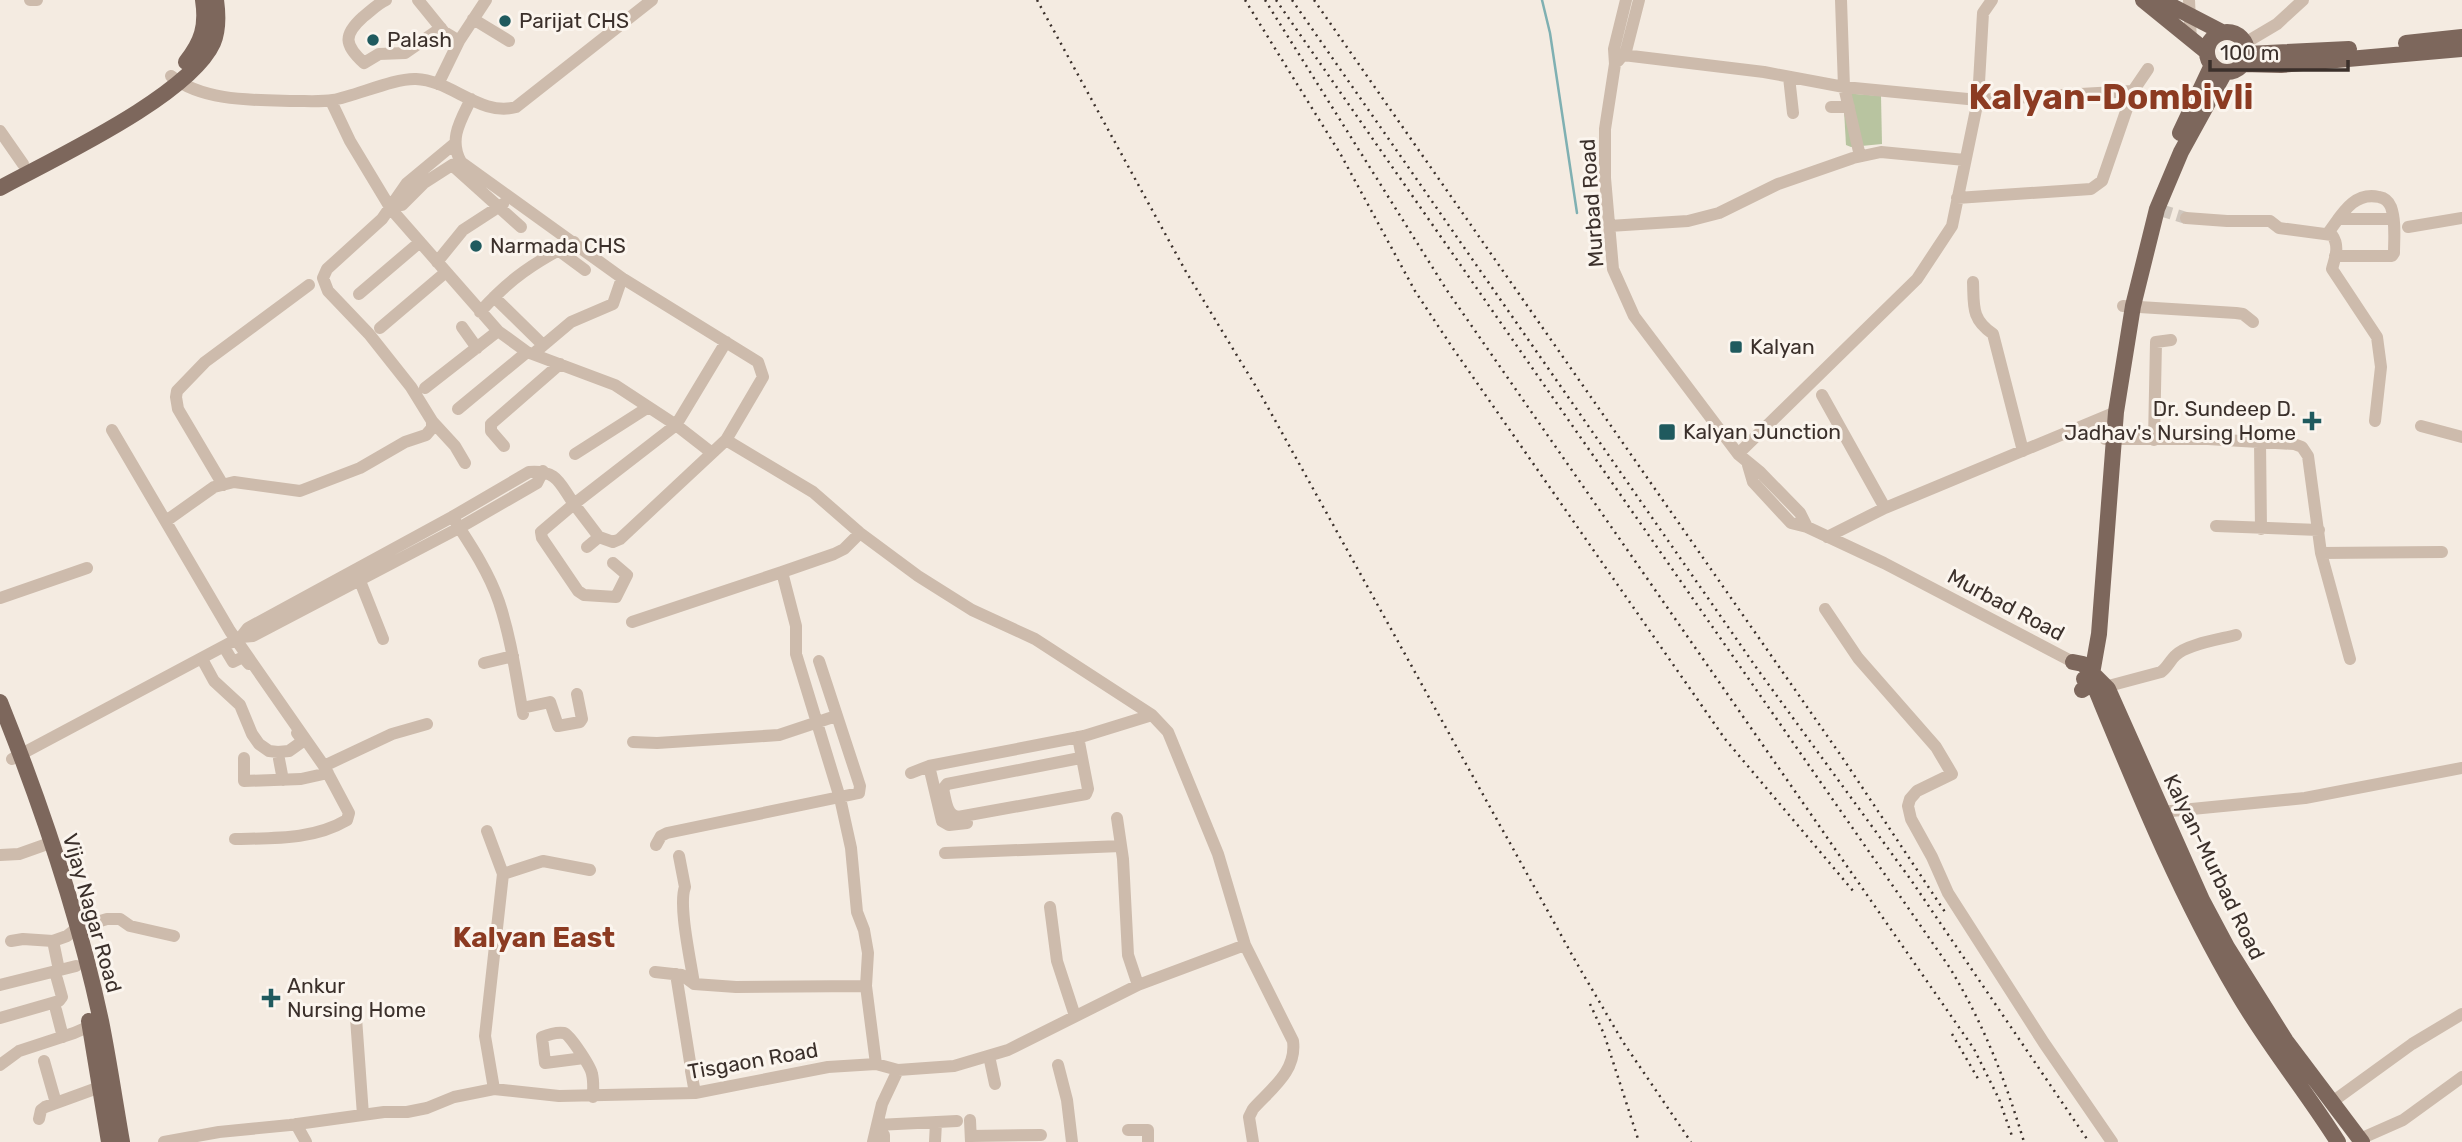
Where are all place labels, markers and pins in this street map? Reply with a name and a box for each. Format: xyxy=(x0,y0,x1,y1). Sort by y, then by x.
place label: Parijat CHS xyxy=(519,8,629,33)
marker: Parijat CHS xyxy=(497,13,513,29)
place label: Palash xyxy=(387,27,452,52)
marker: Palash xyxy=(365,32,381,48)
place label: Narmada CHS xyxy=(490,233,626,258)
marker: Narmada CHS xyxy=(468,238,484,254)
place label: Kalyan xyxy=(1750,334,1815,359)
marker: Kalyan xyxy=(1728,339,1744,355)
place label: Dr. Sundeep D. Jadhav's Nursing Home xyxy=(2064,396,2296,445)
marker: Dr. Sundeep D. Jadhav's Nursing Home xyxy=(2302,411,2322,431)
place label: Kalyan Junction xyxy=(1683,419,1841,444)
marker: Kalyan Junction xyxy=(1657,422,1677,442)
place label: Ankur Nursing Home xyxy=(287,973,426,1022)
marker: Ankur Nursing Home xyxy=(261,988,281,1008)

